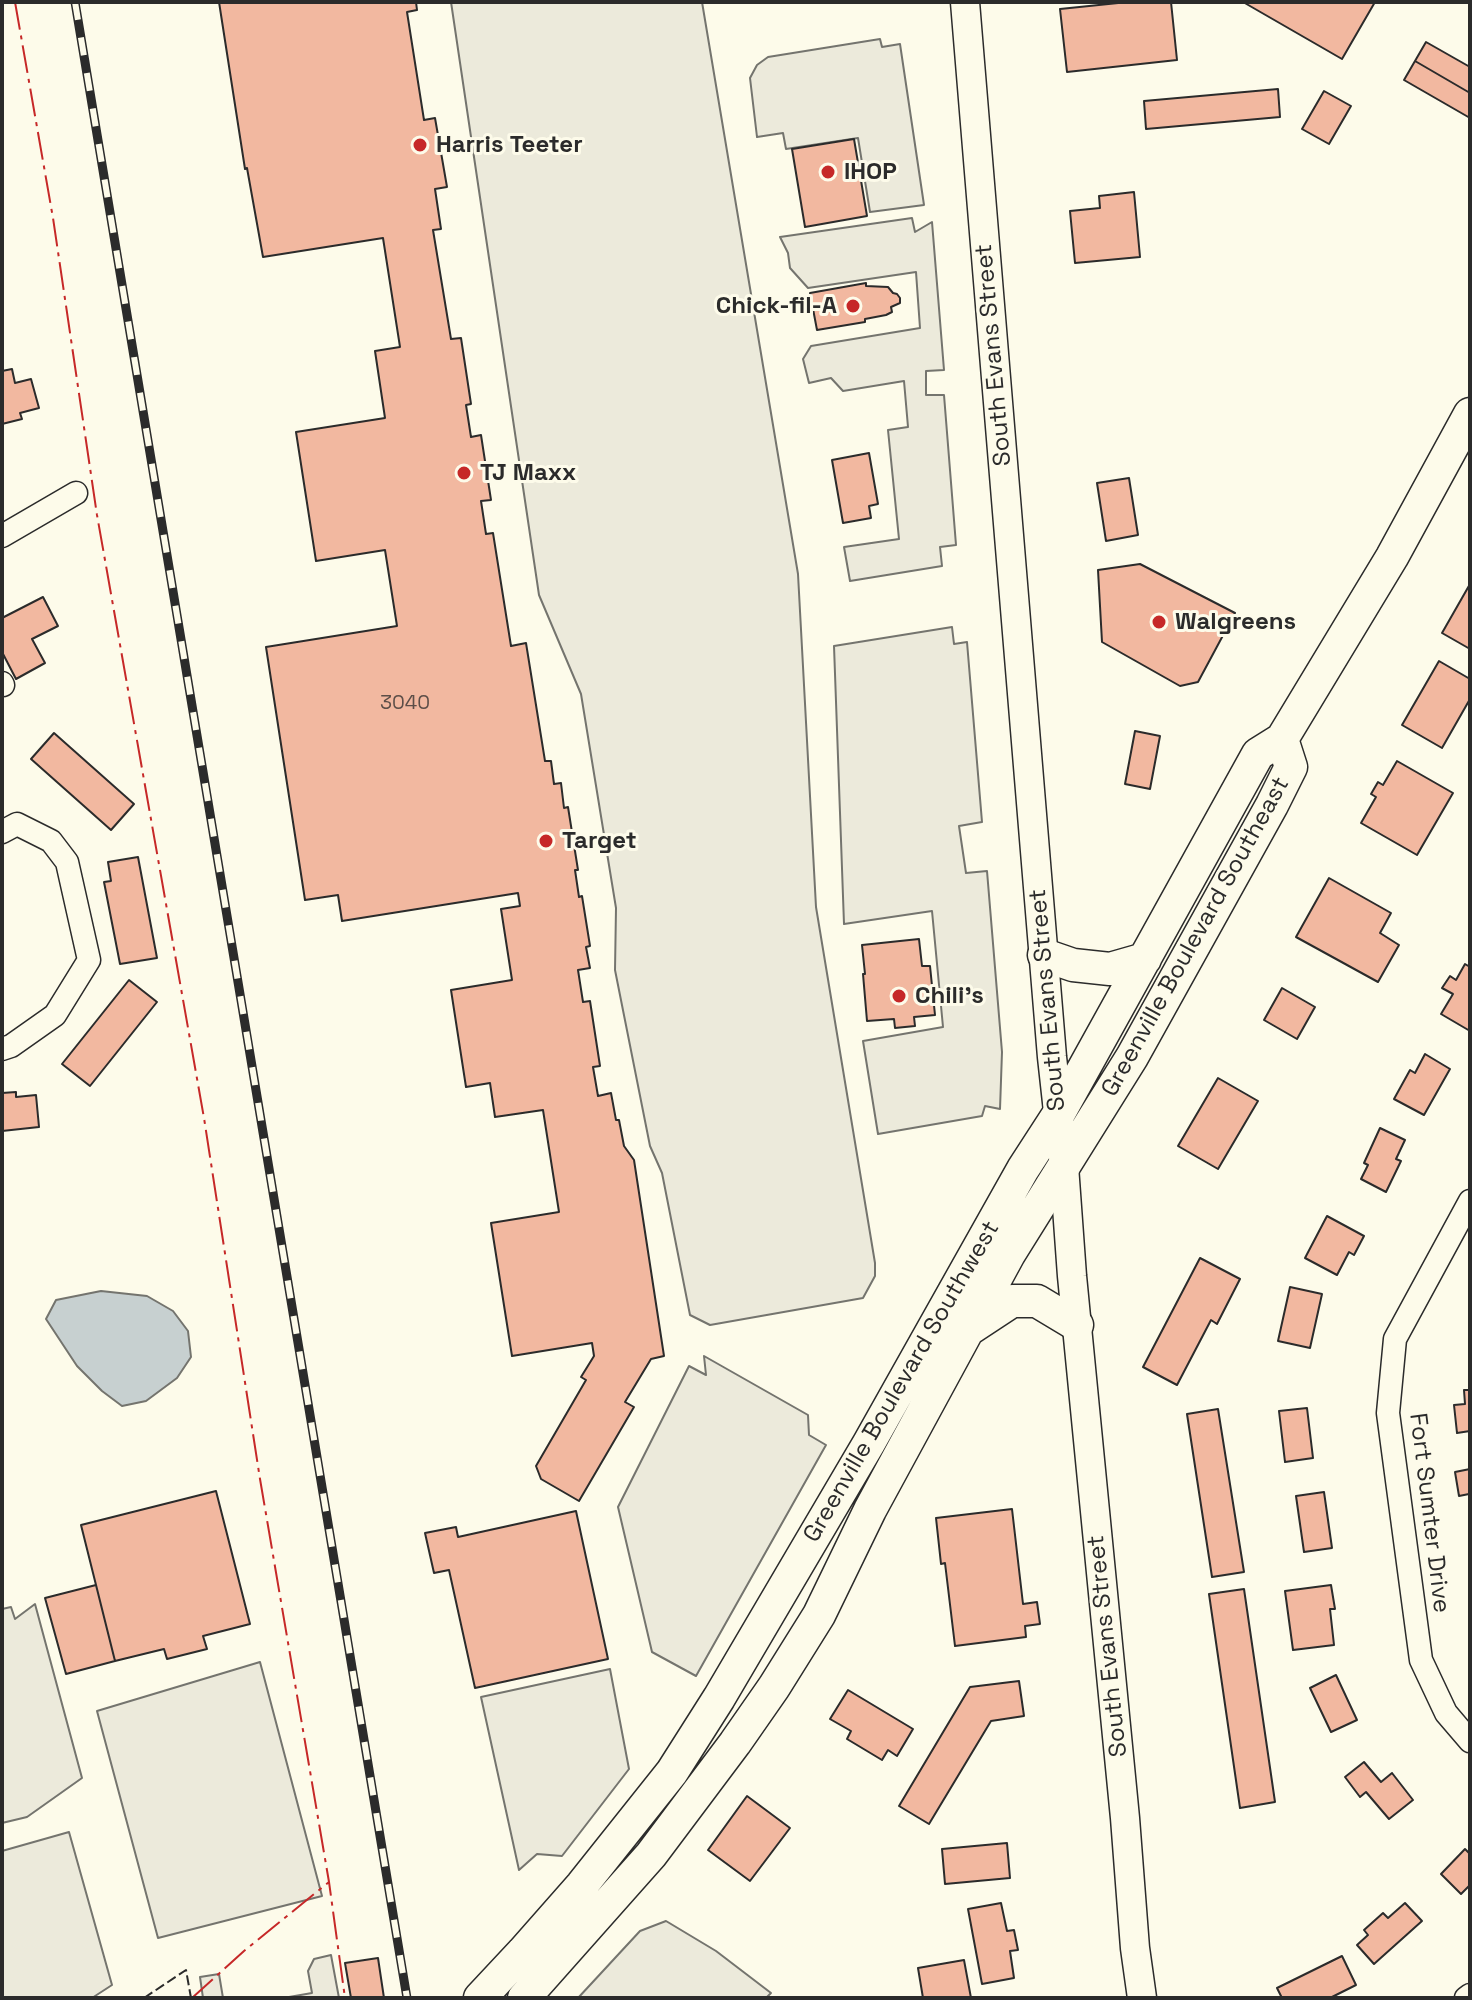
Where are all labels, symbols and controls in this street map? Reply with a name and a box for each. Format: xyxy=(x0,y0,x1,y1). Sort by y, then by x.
place label: Harris Teeter xyxy=(436,131,583,159)
marker: Harris Teeter xyxy=(411,136,429,154)
place label: IHOP xyxy=(844,158,897,186)
marker: IHOP xyxy=(819,163,837,181)
street label: South Evans Street xyxy=(970,243,1018,467)
place label: Chick-fil-A xyxy=(716,292,837,320)
marker: Chick-fil-A xyxy=(844,297,862,315)
place label: TJ Maxx xyxy=(480,459,576,487)
marker: TJ Maxx xyxy=(455,464,473,482)
place label: Walgreens xyxy=(1175,608,1296,636)
marker: Walgreens xyxy=(1150,613,1168,631)
house number: 3040 xyxy=(380,692,430,716)
street label: Greenville Boulevard Southeast xyxy=(1096,772,1296,1102)
place label: Target xyxy=(562,827,637,855)
marker: Target xyxy=(537,832,555,850)
street label: South Evans Street xyxy=(1024,888,1072,1112)
place label: Chili's xyxy=(915,982,984,1010)
marker: Chili's xyxy=(890,987,908,1005)
street label: Greenville Boulevard Southwest xyxy=(798,1216,1006,1548)
street label: Fort Sumter Drive xyxy=(1402,1411,1456,1615)
street label: South Evans Street xyxy=(1082,1534,1134,1758)

